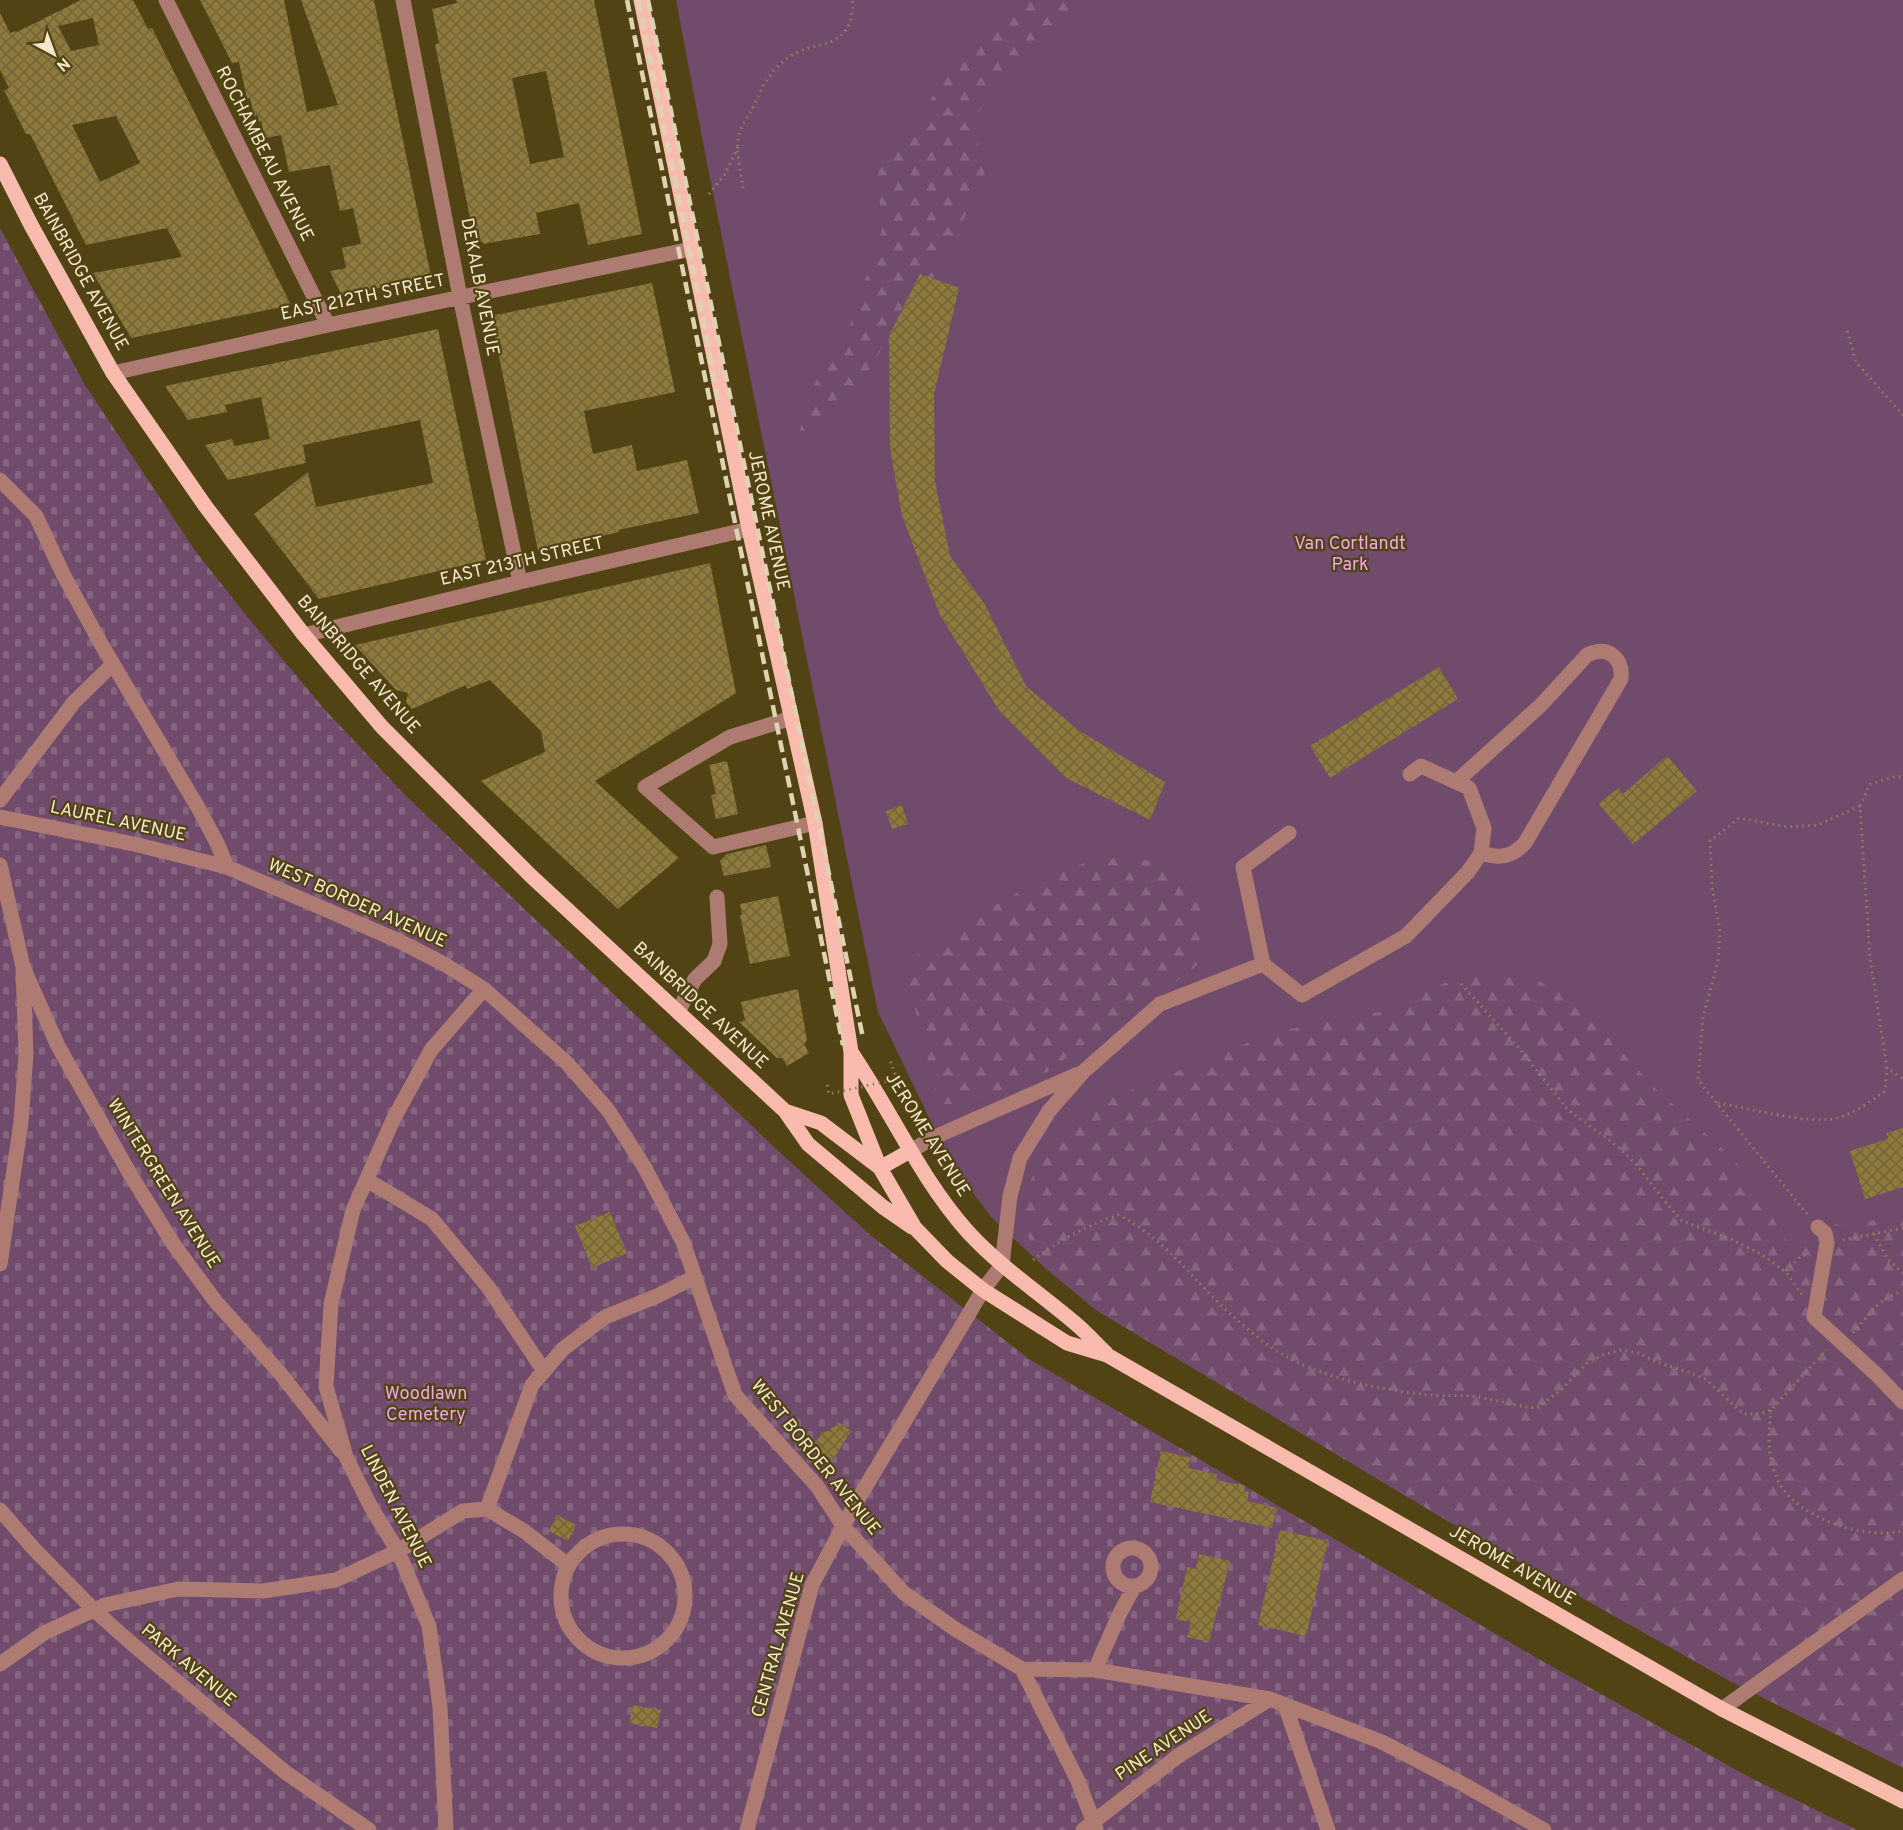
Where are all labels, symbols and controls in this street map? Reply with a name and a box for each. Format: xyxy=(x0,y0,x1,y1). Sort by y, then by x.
north arrow xyxy=(24,24,84,84)
text: N xyxy=(52,52,73,75)
street label: ROCHAMBEAU AVENUE xyxy=(210,62,318,246)
street label: BAINBRIDGE AVENUE xyxy=(27,189,133,355)
street label: DEKALB AVENUE xyxy=(454,216,504,358)
street label: EAST 212TH STREET xyxy=(279,269,447,327)
street label: JEROME AVENUE xyxy=(742,449,794,593)
street label: EAST 213TH STREET xyxy=(438,532,606,592)
park label: Van Cortlandt Park xyxy=(1294,533,1406,577)
street label: BAINBRIDGE AVENUE xyxy=(291,591,425,739)
street label: LAUREL AVENUE xyxy=(48,796,188,848)
street label: WEST BORDER AVENUE xyxy=(264,854,450,954)
street label: BAINBRIDGE AVENUE xyxy=(627,937,773,1075)
street label: JEROME AVENUE xyxy=(879,1068,975,1202)
street label: WINTERGREEN AVENUE xyxy=(101,1095,225,1273)
street label: WEST BORDER AVENUE xyxy=(745,1376,885,1540)
park label: Woodlawn Cemetery xyxy=(385,1383,467,1427)
street label: LINDEN AVENUE xyxy=(354,1441,436,1573)
street label: JEROME AVENUE xyxy=(1444,1520,1580,1612)
street label: CENTRAL AVENUE xyxy=(747,1570,811,1720)
street label: PARK AVENUE xyxy=(136,1619,240,1713)
street label: PINE AVENUE xyxy=(1111,1705,1217,1787)

